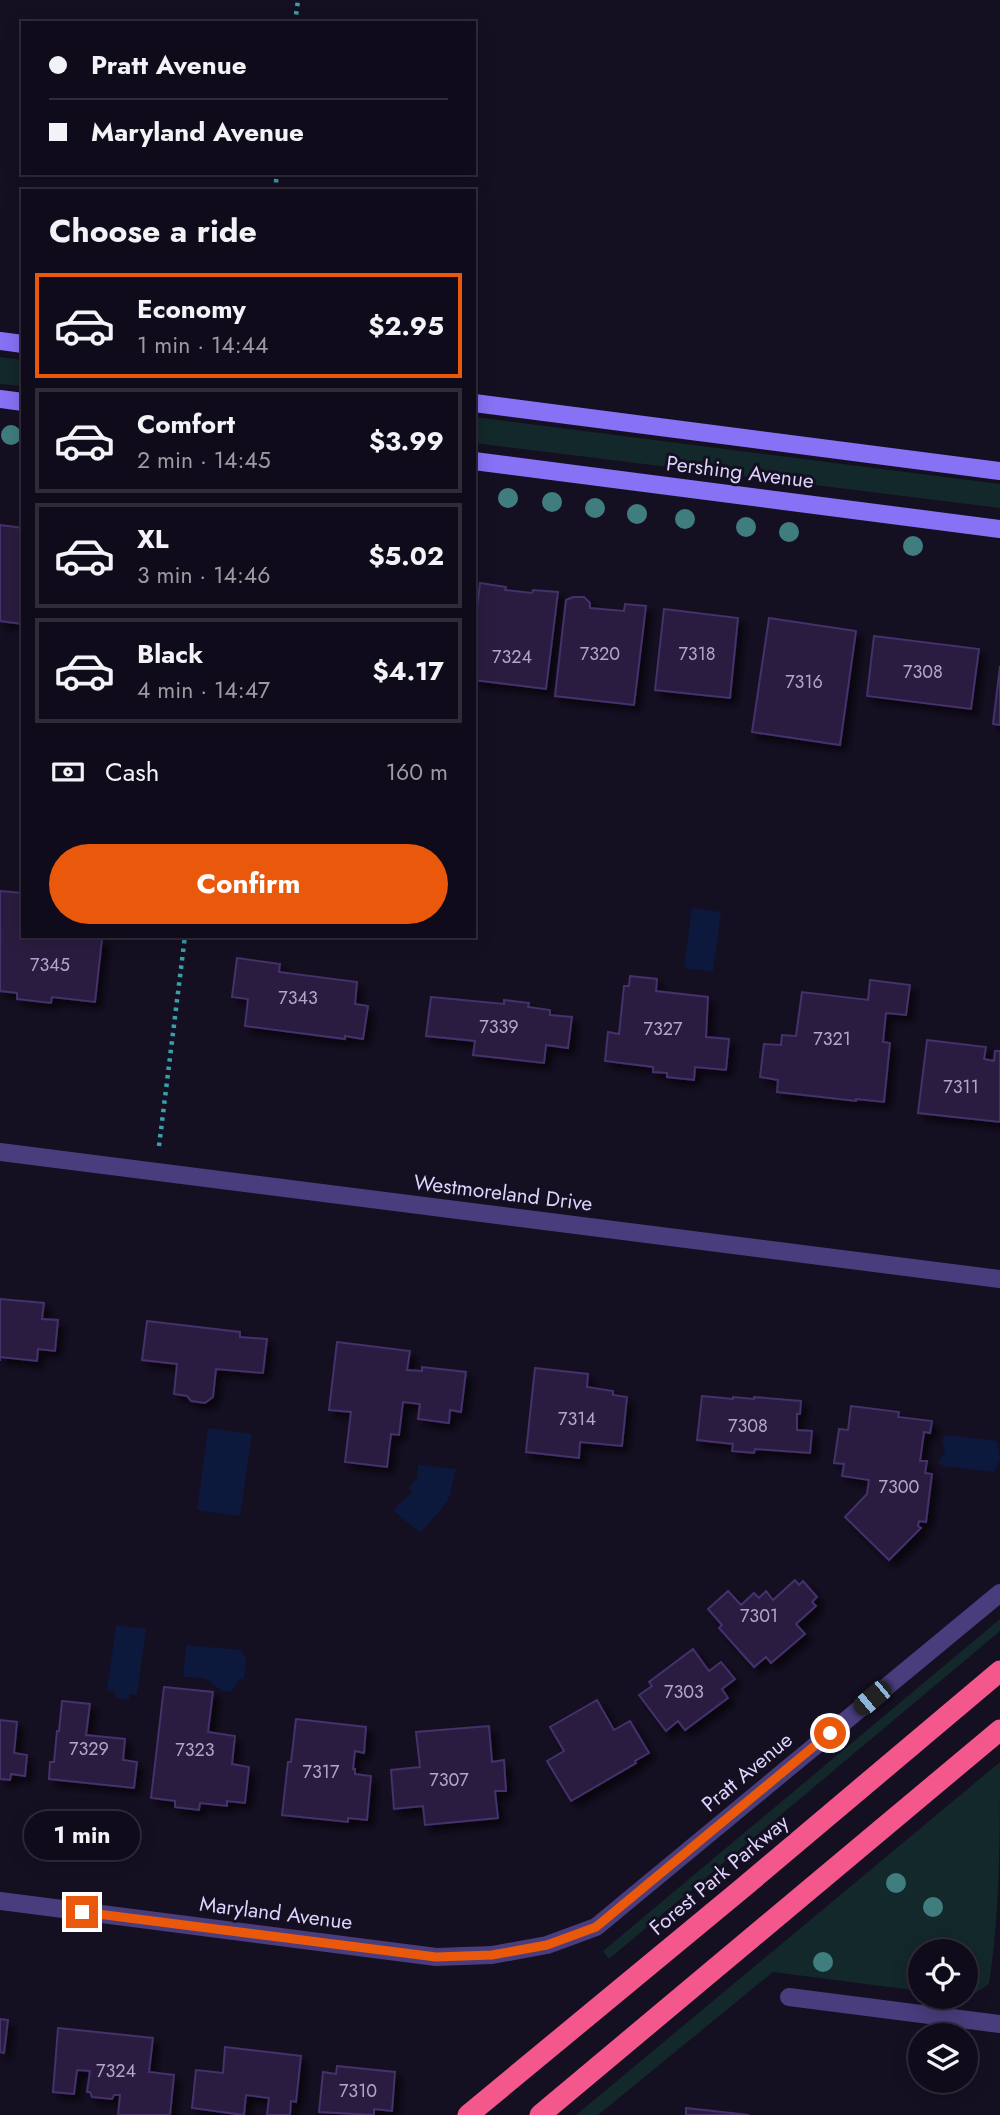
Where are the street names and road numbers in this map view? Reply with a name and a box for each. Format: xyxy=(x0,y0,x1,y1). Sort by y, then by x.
street label: Pershing Avenue xyxy=(664,448,816,496)
street label: Westmoreland Drive xyxy=(412,1167,594,1219)
street label: Pratt Avenue xyxy=(695,1725,799,1819)
street label: Forest Park Parkway xyxy=(643,1807,796,1942)
street label: Maryland Avenue xyxy=(198,1889,354,1937)

